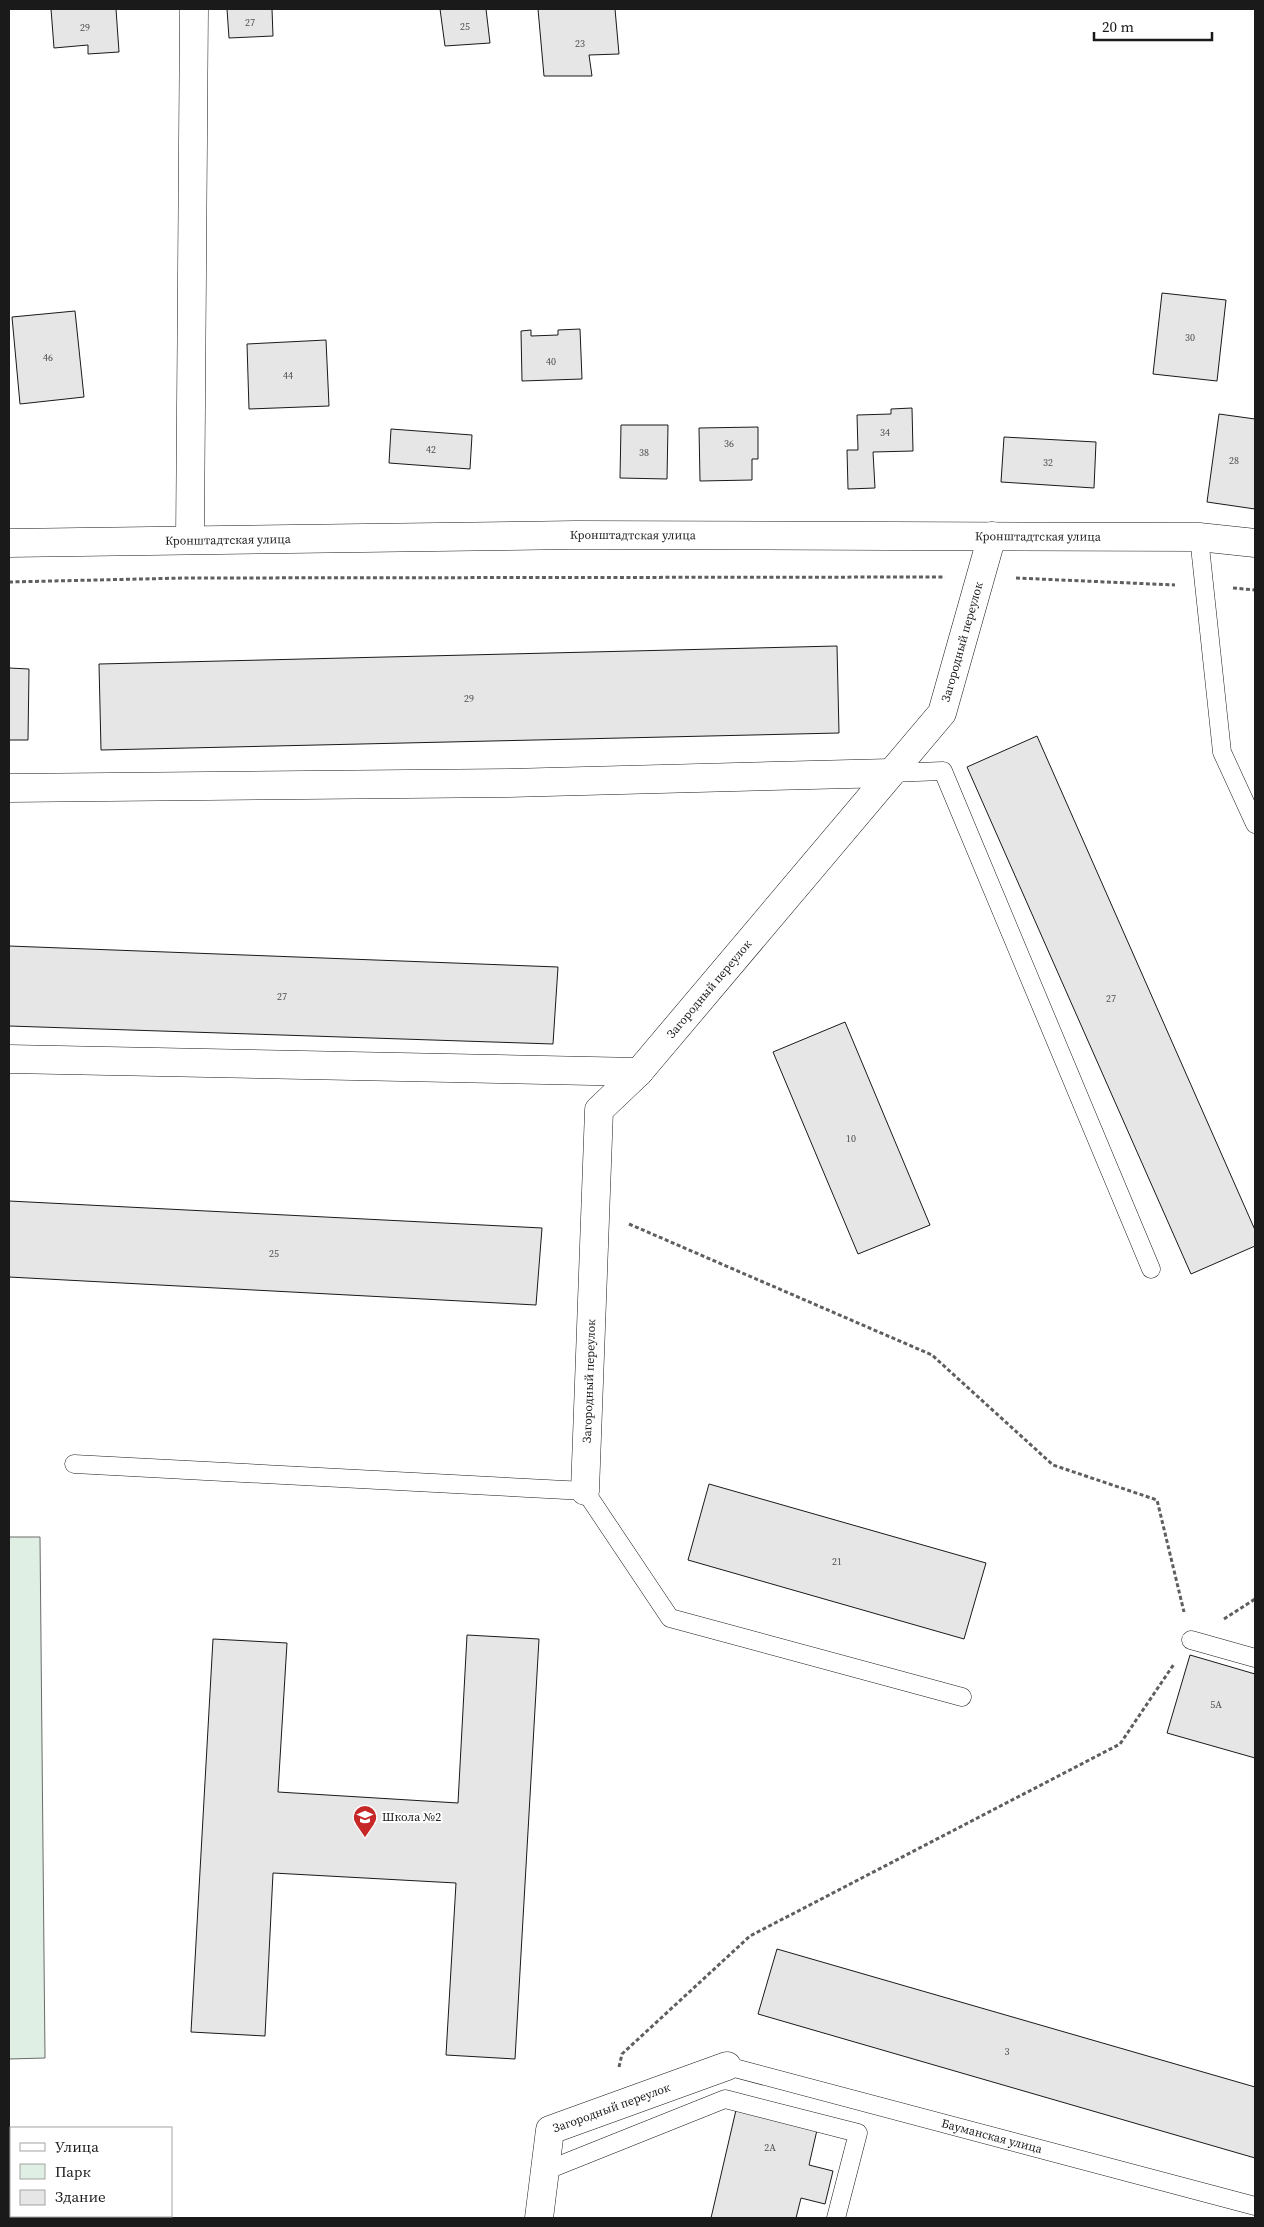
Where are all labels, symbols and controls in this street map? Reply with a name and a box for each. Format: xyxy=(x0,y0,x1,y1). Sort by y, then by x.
scale bar xyxy=(1094,10,1212,42)
house number: 27 xyxy=(245,16,255,29)
text: 20 m xyxy=(1102,16,1134,37)
house number: 25 xyxy=(460,20,470,33)
house number: 29 xyxy=(80,21,90,34)
house number: 23 xyxy=(575,37,585,50)
house number: 30 xyxy=(1185,331,1195,344)
house number: 46 xyxy=(43,351,53,364)
house number: 40 xyxy=(546,355,556,368)
house number: 44 xyxy=(283,369,293,382)
house number: 34 xyxy=(880,426,890,439)
house number: 36 xyxy=(724,437,734,450)
house number: 42 xyxy=(426,443,436,456)
house number: 38 xyxy=(639,446,649,459)
house number: 28 xyxy=(1229,454,1239,467)
house number: 32 xyxy=(1043,456,1053,469)
street label: Кронштадтская улица xyxy=(570,527,697,543)
street label: Кронштадтская улица xyxy=(975,528,1102,545)
street label: Кронштадтская улица xyxy=(165,531,292,549)
street label: Загородный переулок xyxy=(938,580,987,704)
house number: 29 xyxy=(464,692,474,705)
street label: Загородный переулок xyxy=(663,936,755,1042)
house number: 27 xyxy=(277,990,287,1003)
house number: 27 xyxy=(1106,992,1116,1005)
house number: 10 xyxy=(846,1132,856,1145)
house number: 25 xyxy=(269,1247,279,1260)
street label: Загородный переулок xyxy=(579,1319,599,1443)
house number: 21 xyxy=(832,1555,842,1568)
house number: 5А xyxy=(1210,1698,1222,1711)
school or university icon: Школа №2 xyxy=(352,1804,378,1838)
place label: Школа №2 xyxy=(382,1809,441,1825)
house number: 3 xyxy=(1005,2045,1010,2058)
street label: Загородный переулок xyxy=(550,2079,673,2136)
street label: Бауманская улица xyxy=(940,2115,1045,2157)
legend xyxy=(10,2127,172,2217)
text: Улица xyxy=(55,2136,99,2157)
house number: 2А xyxy=(764,2141,776,2154)
text: Парк xyxy=(55,2161,91,2182)
text: Здание xyxy=(55,2186,106,2207)

